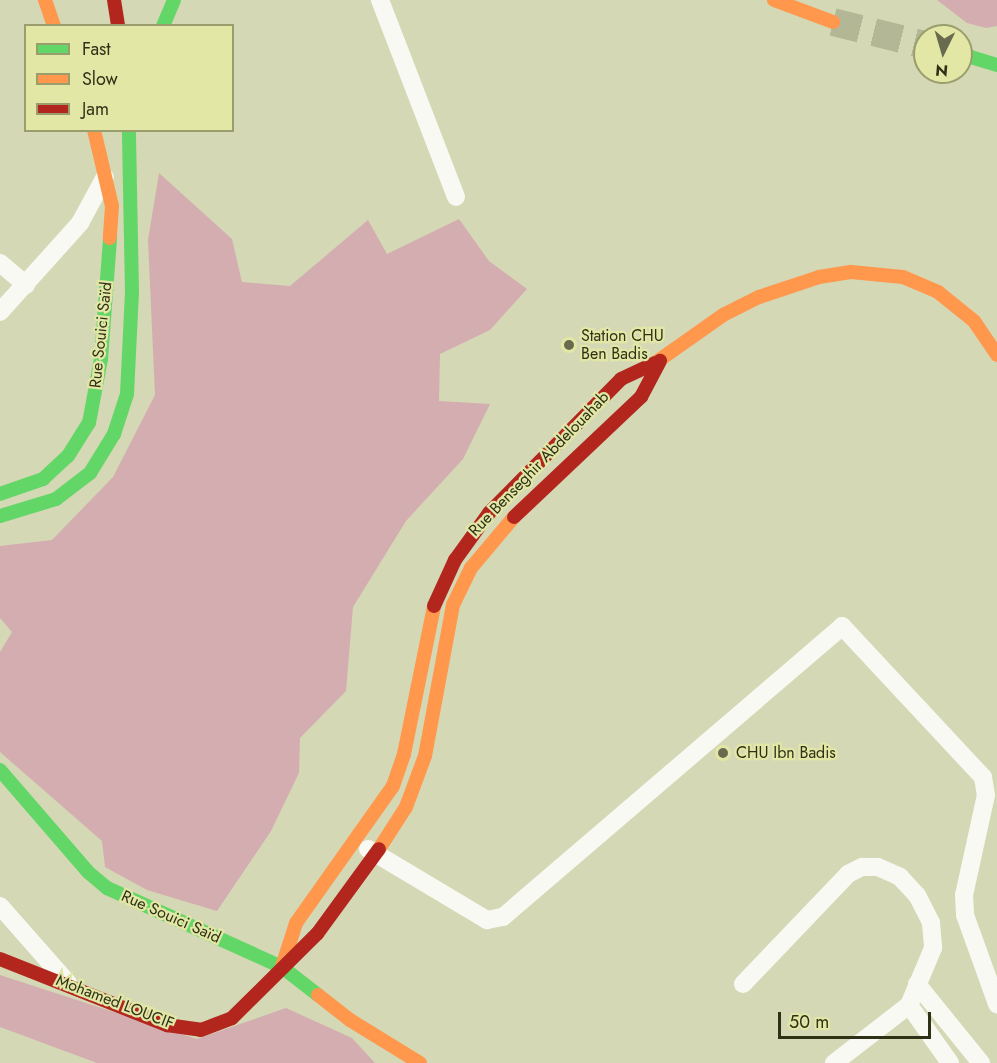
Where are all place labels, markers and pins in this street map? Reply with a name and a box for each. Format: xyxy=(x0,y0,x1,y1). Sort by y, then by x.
place label: Station CHU Ben Badis xyxy=(581,326,664,364)
marker: Station CHU Ben Badis xyxy=(562,338,576,352)
place label: CHU Ibn Badis xyxy=(736,743,836,763)
marker: CHU Ibn Badis xyxy=(714,744,732,762)

